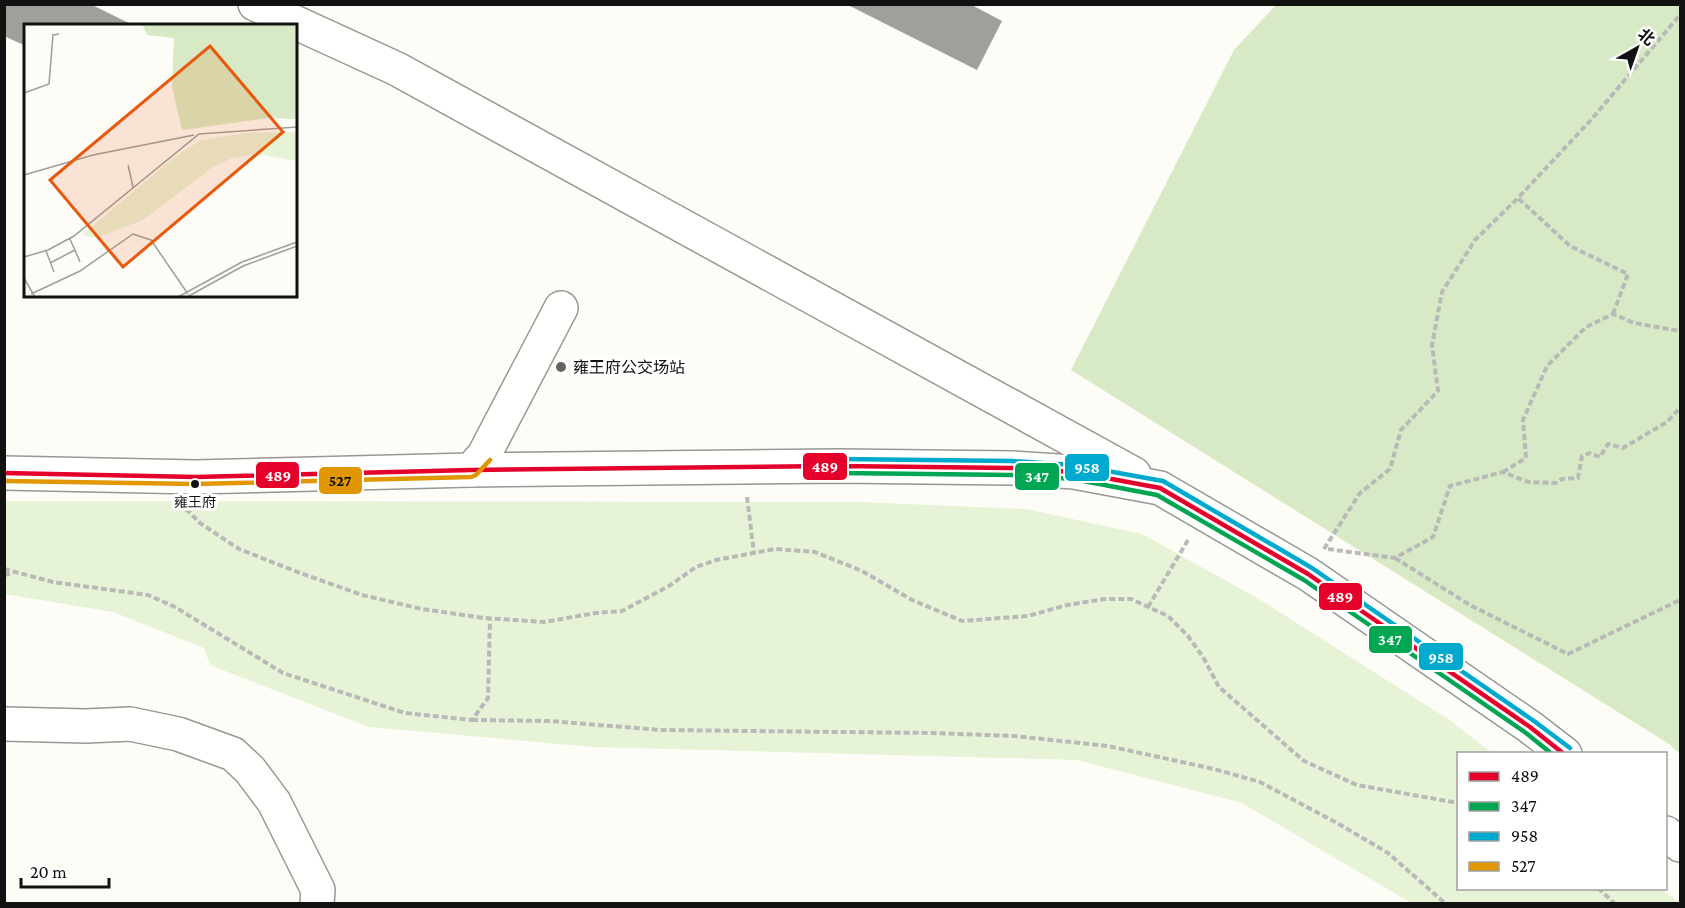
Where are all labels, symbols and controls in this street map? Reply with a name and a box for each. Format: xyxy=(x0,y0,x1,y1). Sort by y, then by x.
north arrow xyxy=(1607,18,1667,78)
inset map xyxy=(24,24,297,297)
text: 北 xyxy=(1635,25,1658,49)
place label: 雍王府公交场站 xyxy=(573,359,685,376)
marker: 雍王府公交场站 xyxy=(554,360,568,374)
line badge: 489 xyxy=(802,452,848,481)
line badge: 958 xyxy=(1064,453,1110,482)
text: 489 xyxy=(812,458,838,475)
text: 958 xyxy=(1074,459,1100,476)
line badge: 489 xyxy=(255,461,300,489)
line badge: 347 xyxy=(1014,462,1060,491)
line badge: 527 xyxy=(318,466,363,495)
text: 489 xyxy=(265,467,291,484)
text: 347 xyxy=(1025,468,1049,485)
text: 527 xyxy=(328,472,352,489)
marker: 雍王府 xyxy=(189,478,201,490)
place label: 雍王府 xyxy=(174,494,216,510)
line badge: 489 xyxy=(1318,582,1363,611)
text: 489 xyxy=(1327,588,1353,605)
line badge: 347 xyxy=(1368,625,1413,654)
text: 347 xyxy=(1378,631,1402,648)
line badge: 958 xyxy=(1418,642,1464,671)
text: 958 xyxy=(1428,649,1454,666)
legend xyxy=(1457,752,1667,890)
text: 489 xyxy=(1511,766,1539,786)
text: 347 xyxy=(1511,796,1537,816)
text: 958 xyxy=(1511,826,1538,846)
scale bar xyxy=(21,851,110,889)
text: 527 xyxy=(1511,856,1536,876)
text: 20 m xyxy=(30,862,67,882)

